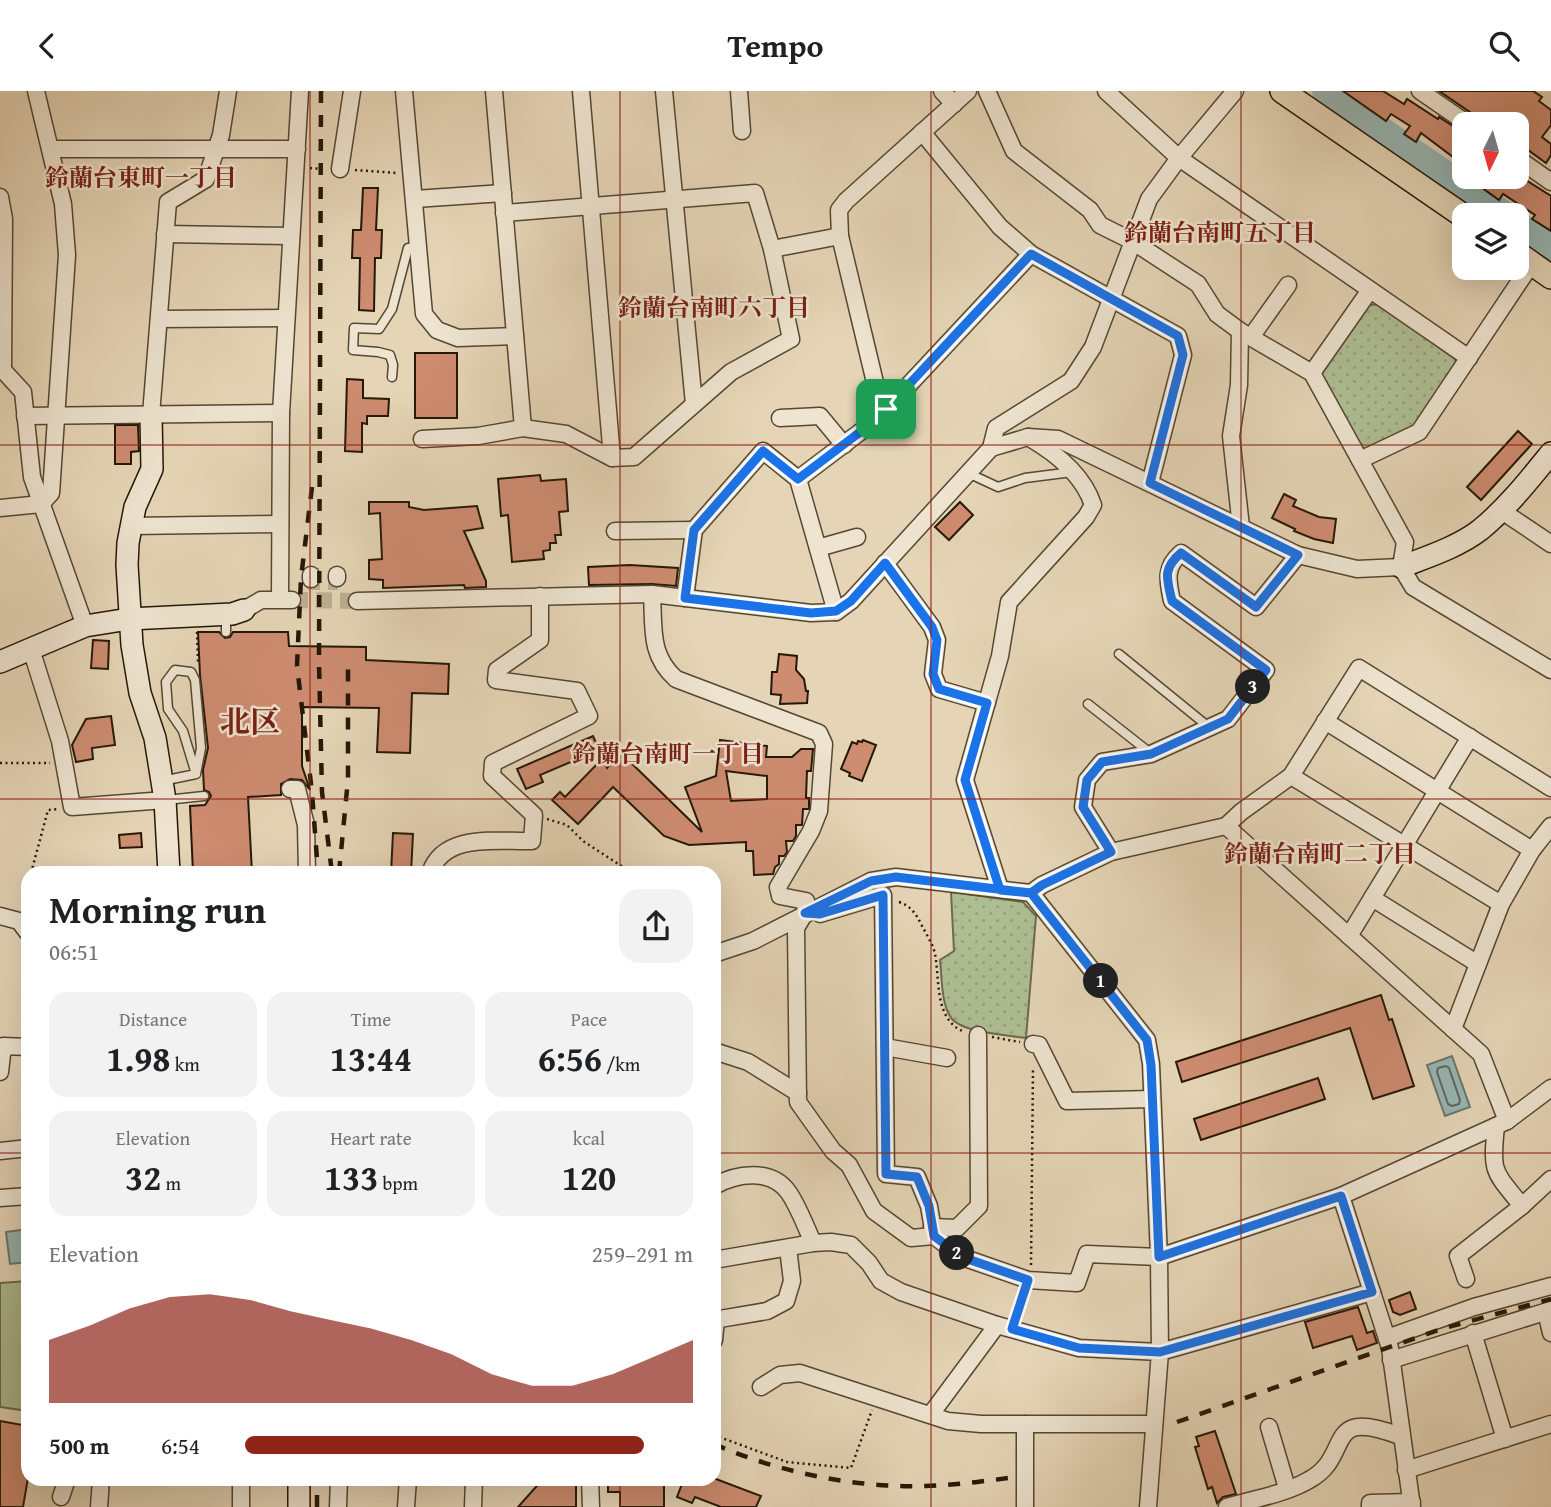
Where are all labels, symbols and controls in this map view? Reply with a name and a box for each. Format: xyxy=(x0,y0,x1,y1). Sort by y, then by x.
text: Tempo xyxy=(728,22,824,69)
icon: back xyxy=(28,27,66,65)
icon: search xyxy=(1485,27,1523,65)
north arrow xyxy=(1452,112,1530,189)
map controls xyxy=(1452,112,1529,280)
district label: 鈴蘭台東町一丁目 xyxy=(45,160,237,195)
button: layers xyxy=(1452,203,1529,280)
district label: 鈴蘭台南町五丁目 xyxy=(1124,215,1316,250)
district label: 鈴蘭台南町六丁目 xyxy=(618,290,810,325)
pin xyxy=(856,379,916,439)
icon: arrive xyxy=(867,390,905,428)
pin: 3 xyxy=(1236,669,1270,705)
text: 3 xyxy=(1248,672,1257,700)
district label: 北区 xyxy=(220,699,280,743)
district label: 鈴蘭台南町一丁目 xyxy=(572,736,764,771)
district label: 鈴蘭台南町二丁目 xyxy=(1224,836,1416,871)
text: Morning run xyxy=(49,881,266,937)
button: share xyxy=(619,889,693,963)
text: 06:51 xyxy=(49,935,99,968)
pin: 1 xyxy=(1084,963,1118,999)
text: 1 xyxy=(1096,966,1105,994)
text: Distance xyxy=(119,1005,187,1033)
text: Time xyxy=(351,1005,391,1033)
text: Pace xyxy=(571,1005,607,1033)
text: 1.98 xyxy=(106,1033,170,1084)
text: 13:44 xyxy=(330,1033,412,1084)
text: 6:56 xyxy=(538,1033,602,1084)
text: km xyxy=(170,1050,200,1078)
text: /km xyxy=(602,1050,640,1078)
text: Elevation xyxy=(116,1124,190,1152)
text: Heart rate xyxy=(330,1124,412,1152)
text: kcal xyxy=(573,1124,605,1152)
text: 32 xyxy=(125,1152,161,1203)
text: 133 xyxy=(324,1152,378,1203)
text: 120 xyxy=(562,1152,616,1203)
text: m xyxy=(161,1169,181,1197)
text: bpm xyxy=(378,1169,418,1197)
pin: 2 xyxy=(940,1235,974,1271)
text: Elevation xyxy=(49,1237,139,1270)
text: 259–291 m xyxy=(592,1237,693,1270)
text: 2 xyxy=(952,1238,961,1266)
text: 500 m xyxy=(49,1429,110,1462)
text: 6:54 xyxy=(161,1429,200,1462)

